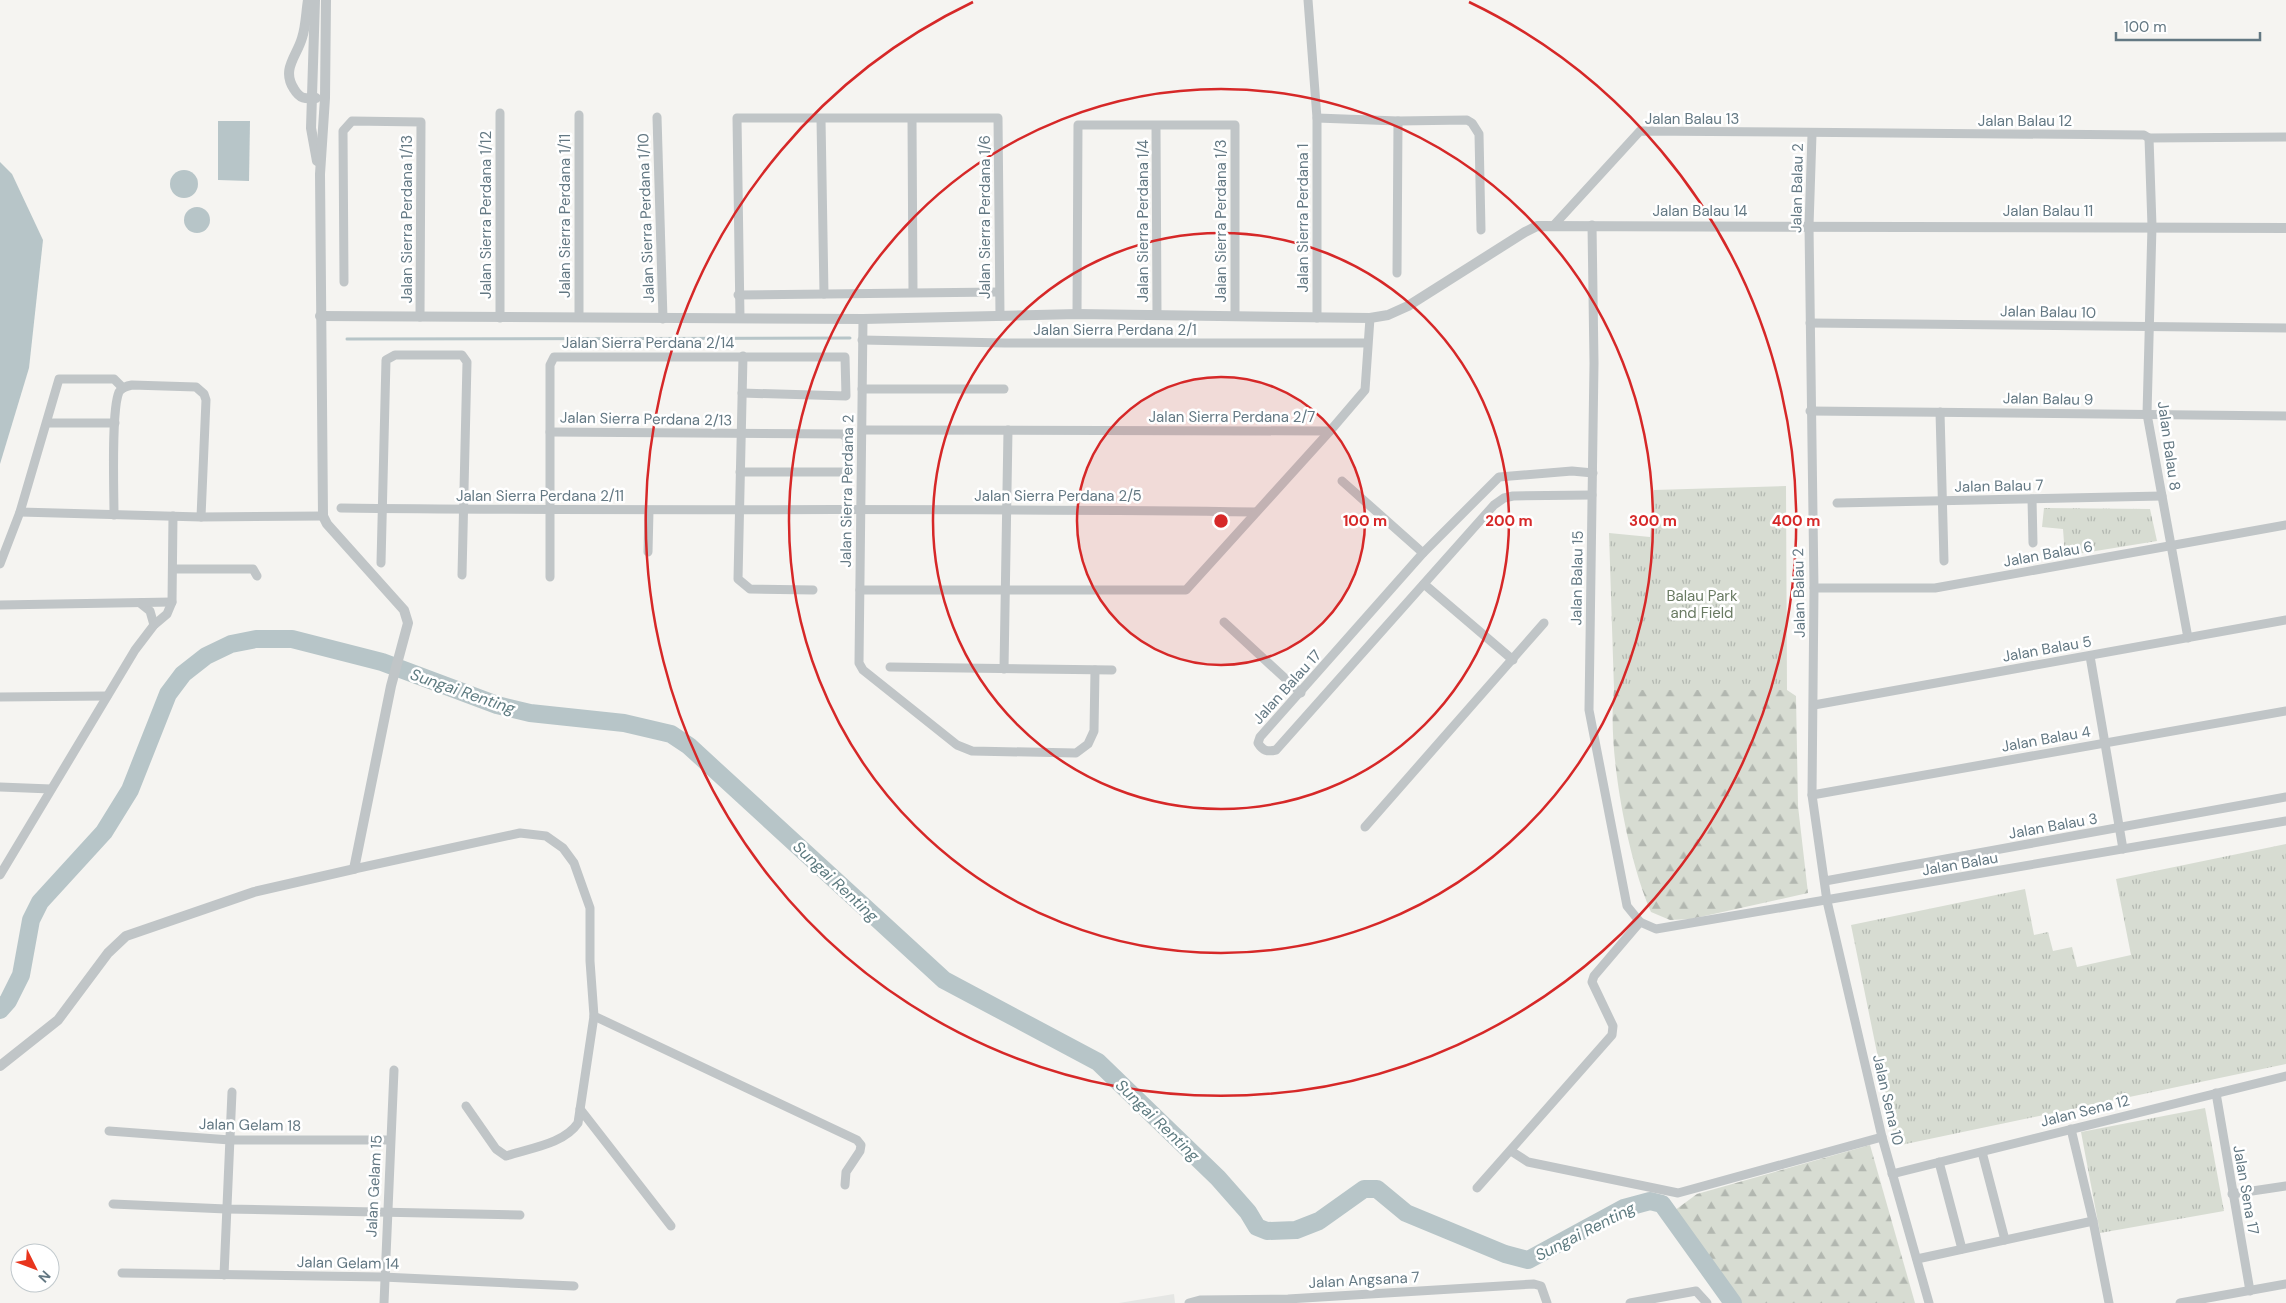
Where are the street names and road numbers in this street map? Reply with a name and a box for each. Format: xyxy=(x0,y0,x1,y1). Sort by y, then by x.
street label: Jalan Balau 13 xyxy=(1645,109,1739,129)
street label: Jalan Balau 12 xyxy=(1978,111,2072,131)
street label: Jalan Sierra Perdana 1/12 xyxy=(476,131,496,299)
street label: Jalan Sierra Perdana 1/10 xyxy=(633,133,659,303)
street label: Jalan Sierra Perdana 1/11 xyxy=(555,134,575,298)
street label: Jalan Sierra Perdana 1/13 xyxy=(397,135,417,303)
street label: Jalan Sierra Perdana 1/6 xyxy=(975,135,995,299)
street label: Jalan Sierra Perdana 1/3 xyxy=(1211,139,1231,303)
street label: Jalan Sierra Perdana 1/4 xyxy=(1133,140,1153,302)
street label: Jalan Balau 2 xyxy=(1786,143,1808,233)
street label: Jalan Sierra Perdana 1 xyxy=(1293,144,1313,292)
street label: Jalan Balau 14 xyxy=(1653,201,1747,221)
street label: Jalan Balau 11 xyxy=(2003,201,2093,221)
street label: Jalan Balau 10 xyxy=(2000,301,2096,323)
street label: Jalan Sierra Perdana 2/1 xyxy=(1033,320,1197,340)
street label: Jalan Sierra Perdana 2/14 xyxy=(562,333,734,353)
street label: Jalan Balau 9 xyxy=(2003,388,2093,410)
street label: Jalan Balau 8 xyxy=(2153,400,2185,492)
street label: Jalan Sierra Perdana 2/13 xyxy=(560,407,732,431)
street label: Jalan Sierra Perdana 2/7 xyxy=(1149,407,1315,427)
street label: Jalan Sierra Perdana 2 xyxy=(836,414,858,568)
street label: Jalan Balau 7 xyxy=(1954,475,2044,497)
street label: Jalan Sierra Perdana 2/11 xyxy=(456,486,624,506)
street label: Jalan Sierra Perdana 2/5 xyxy=(974,486,1142,506)
street label: Jalan Balau 15 xyxy=(1566,530,1588,626)
street label: Jalan Balau 6 xyxy=(2002,536,2094,572)
street label: Jalan Balau 2 xyxy=(1788,548,1810,638)
street label: Jalan Balau 5 xyxy=(2001,631,2093,667)
street label: Jalan Balau 17 xyxy=(1248,645,1326,729)
street label: Jalan Balau 4 xyxy=(2000,721,2092,757)
street label: Jalan Balau 3 xyxy=(2007,808,2099,844)
street label: Jalan Balau xyxy=(1920,847,2000,881)
street label: Jalan Sena 10 xyxy=(1868,1053,1908,1147)
street label: Jalan Sena 12 xyxy=(2038,1090,2132,1132)
street label: Jalan Gelam 18 xyxy=(199,1114,301,1136)
street label: Jalan Gelam 15 xyxy=(361,1134,387,1238)
street label: Jalan Sena 17 xyxy=(2228,1144,2264,1236)
street label: Jalan Gelam 14 xyxy=(297,1252,399,1274)
street label: Jalan Angsana 7 xyxy=(1308,1267,1420,1293)

